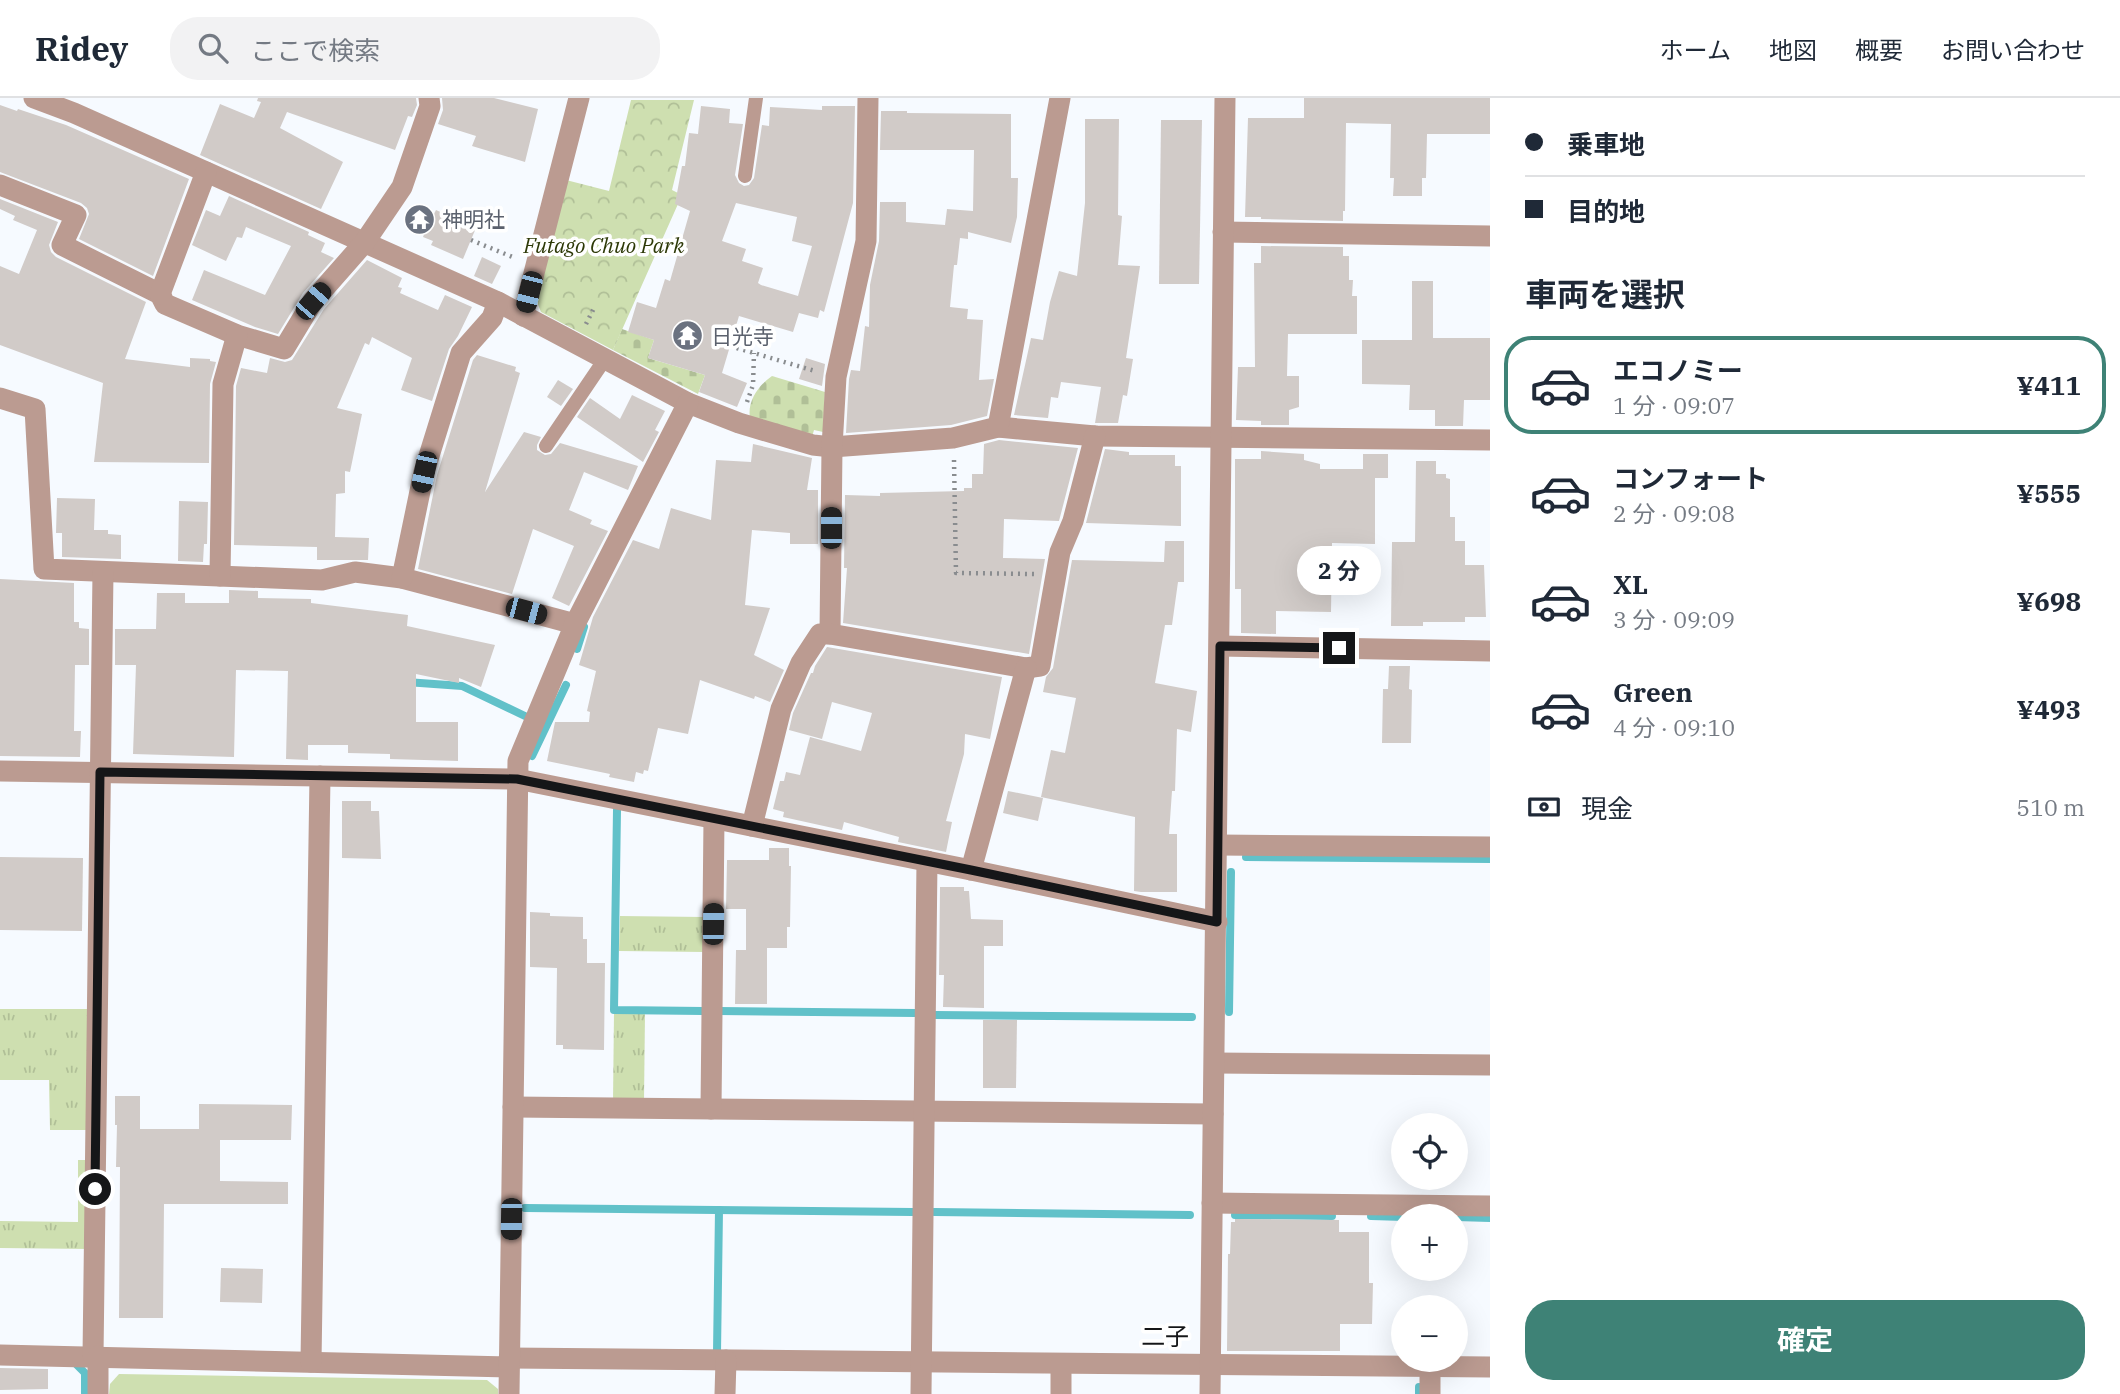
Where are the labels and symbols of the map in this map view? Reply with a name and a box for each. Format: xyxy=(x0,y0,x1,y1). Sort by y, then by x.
temple icon: 神明社 xyxy=(402,202,436,236)
place label: 神明社 xyxy=(442,205,505,233)
park label: Futago Chuo Park xyxy=(523,231,685,259)
car xyxy=(514,269,545,315)
car xyxy=(292,278,335,324)
temple icon: 日光寺 xyxy=(671,319,705,353)
place label: 日光寺 xyxy=(711,322,774,350)
car xyxy=(410,449,439,495)
car xyxy=(821,507,842,549)
callout: 2 分 xyxy=(1297,546,1381,596)
car xyxy=(503,595,550,627)
route end xyxy=(1323,632,1355,664)
car xyxy=(703,903,724,945)
route start xyxy=(79,1173,111,1205)
car xyxy=(501,1198,522,1240)
district label: 二子 xyxy=(1141,1320,1189,1352)

